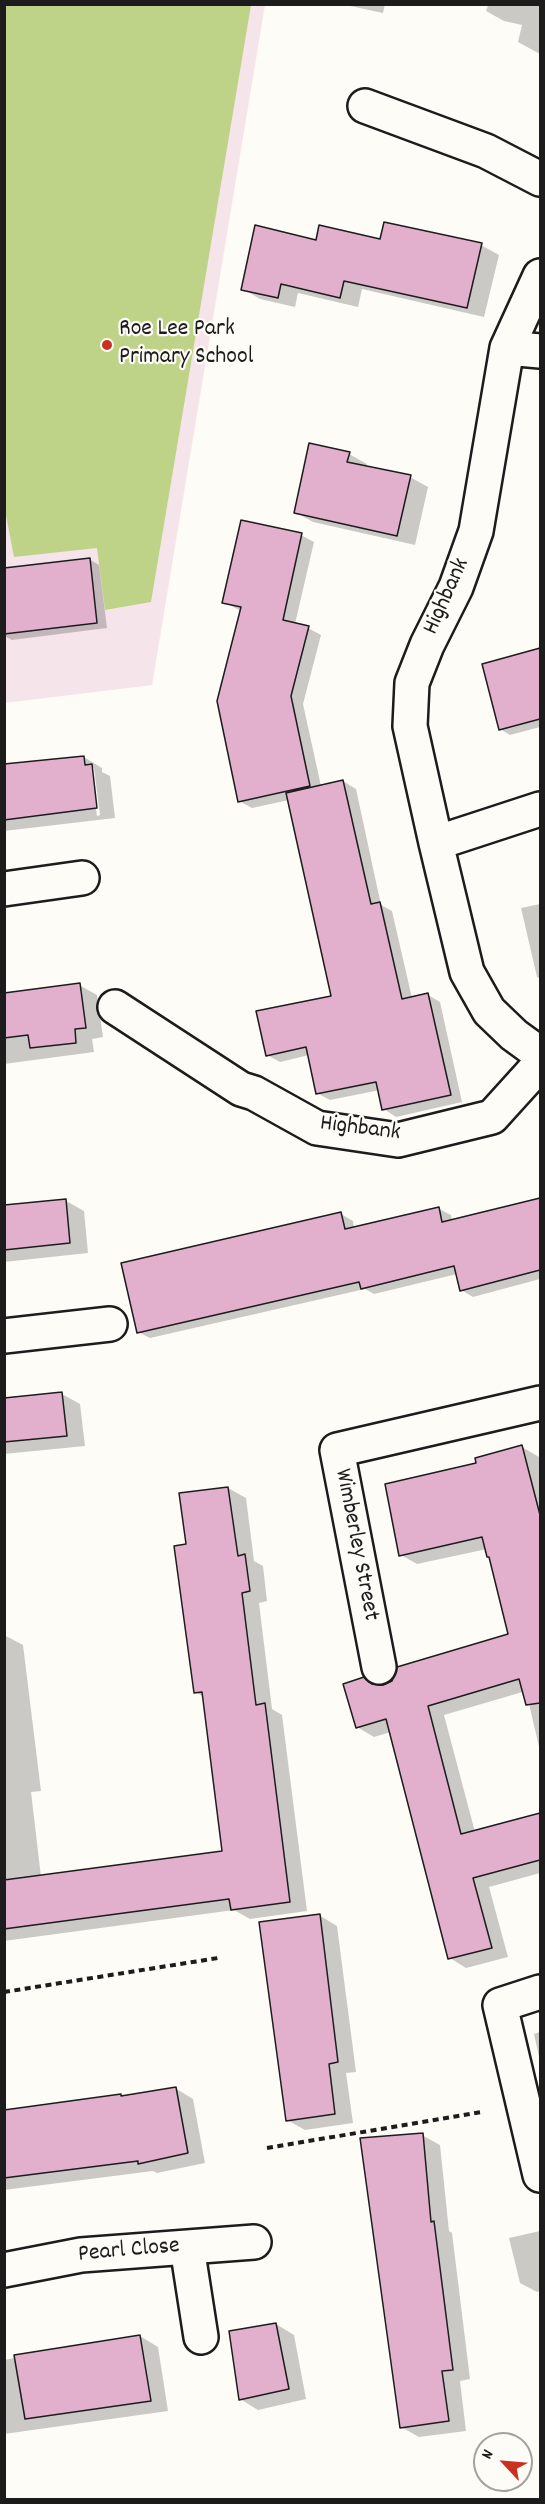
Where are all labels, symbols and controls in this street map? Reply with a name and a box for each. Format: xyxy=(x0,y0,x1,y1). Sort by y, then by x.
place label: Roe Lee Park Primary School xyxy=(119,317,253,373)
marker: Roe Lee Park Primary School xyxy=(100,338,114,352)
street label: Highbank xyxy=(418,554,478,640)
street label: Highbank xyxy=(318,1111,402,1149)
street label: Wimberley Street xyxy=(326,1467,384,1623)
street label: Pearl Close xyxy=(77,2233,181,2271)
north arrow xyxy=(473,2432,533,2492)
text: N xyxy=(476,2446,500,2463)

